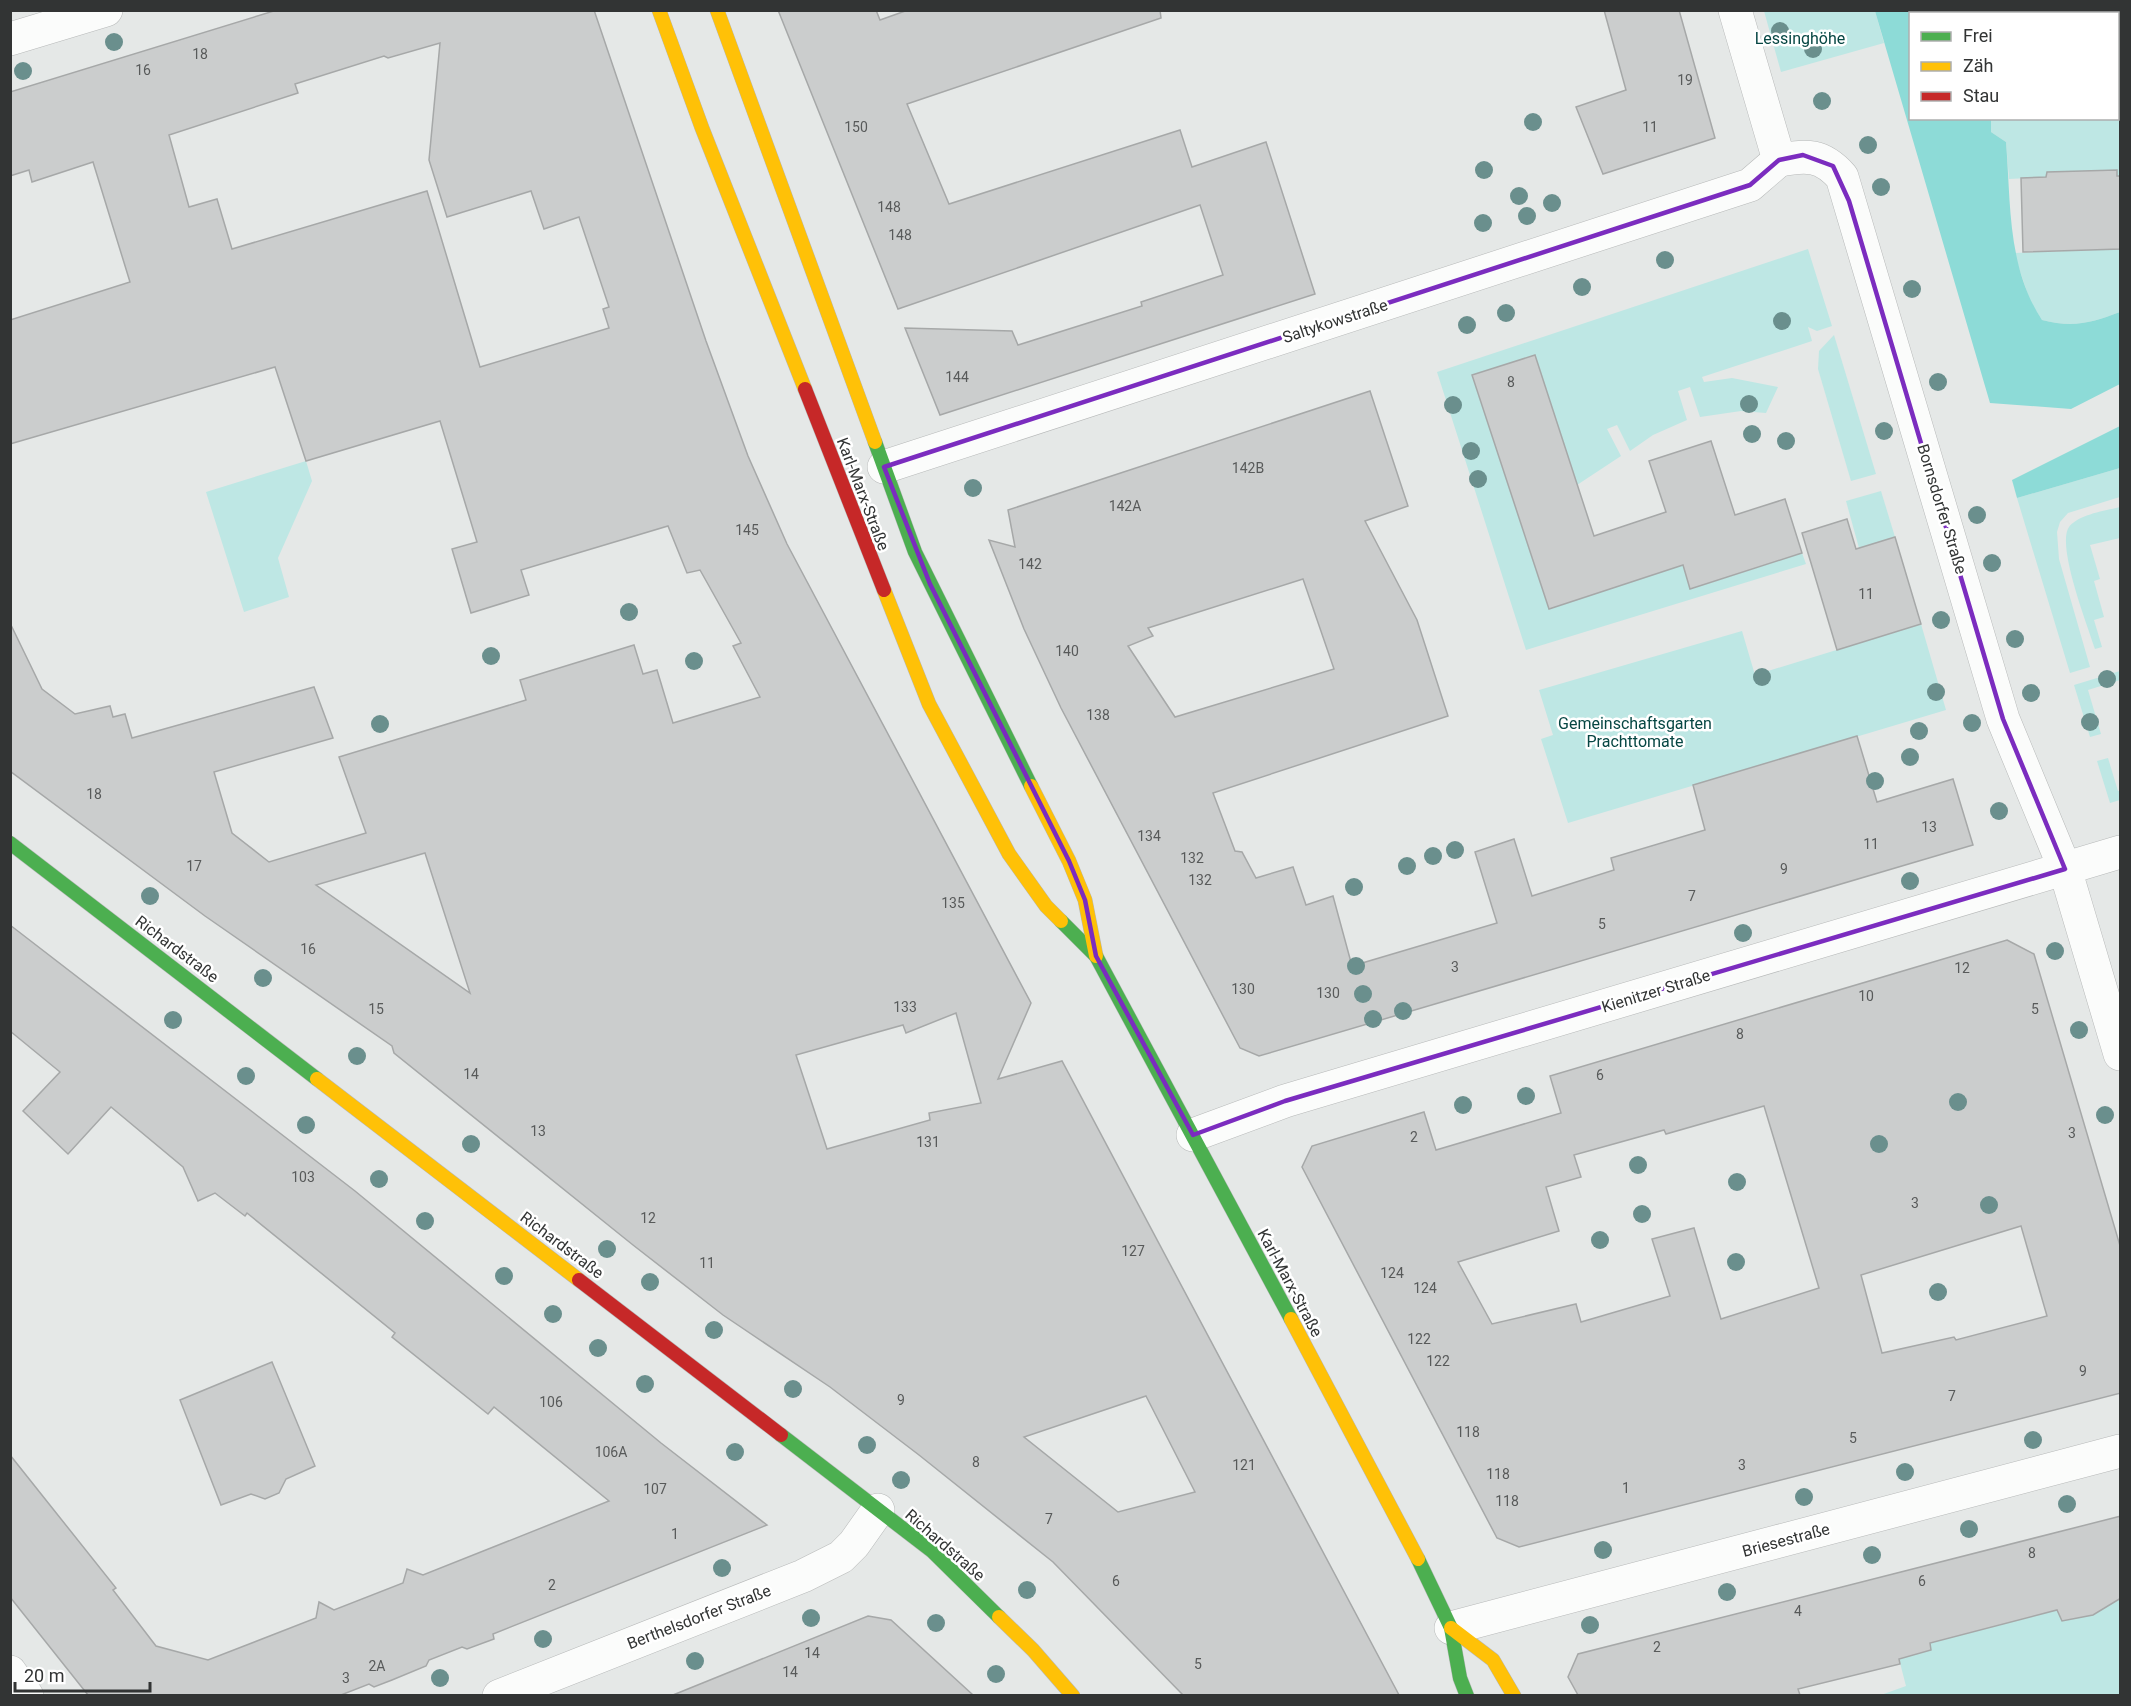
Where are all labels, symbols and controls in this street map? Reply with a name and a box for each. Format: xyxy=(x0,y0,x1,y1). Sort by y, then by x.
legend xyxy=(1909,12,2119,120)
text: Frei xyxy=(1963,25,1993,46)
park label: Lessinghöhe xyxy=(1755,29,1845,48)
house number: 18 xyxy=(192,46,208,62)
text: Zäh xyxy=(1963,55,1994,76)
house number: 16 xyxy=(135,62,151,78)
house number: 19 xyxy=(1677,72,1693,88)
text: Stau xyxy=(1963,85,1999,106)
house number: 150 xyxy=(844,119,868,135)
house number: 11 xyxy=(1642,119,1658,135)
house number: 148 xyxy=(877,199,901,215)
house number: 148 xyxy=(888,227,912,243)
street label: Saltykowstraße xyxy=(1280,295,1390,347)
house number: 144 xyxy=(945,369,969,385)
house number: 8 xyxy=(1507,374,1515,390)
street label: Karl-Marx-Straße xyxy=(833,435,893,553)
street label: Bornsdorfer Straße xyxy=(1913,442,1971,576)
house number: 142B xyxy=(1232,460,1264,476)
house number: 142A xyxy=(1109,498,1141,514)
house number: 145 xyxy=(735,522,759,538)
house number: 142 xyxy=(1018,556,1042,572)
house number: 11 xyxy=(1858,586,1874,602)
house number: 140 xyxy=(1055,643,1079,659)
house number: 138 xyxy=(1086,707,1110,723)
park label: Gemeinschaftsgarten Prachttomate xyxy=(1558,714,1712,751)
house number: 18 xyxy=(86,786,102,802)
house number: 13 xyxy=(1921,819,1937,835)
house number: 134 xyxy=(1137,828,1161,844)
house number: 11 xyxy=(1863,836,1879,852)
house number: 132 xyxy=(1180,850,1204,866)
house number: 17 xyxy=(186,858,202,874)
house number: 9 xyxy=(1780,861,1788,877)
house number: 132 xyxy=(1188,872,1212,888)
house number: 7 xyxy=(1688,888,1696,904)
house number: 135 xyxy=(941,895,965,911)
street label: Richardstraße xyxy=(132,912,222,986)
house number: 5 xyxy=(1598,916,1606,932)
house number: 16 xyxy=(300,941,316,957)
house number: 3 xyxy=(1451,959,1459,975)
house number: 12 xyxy=(1954,960,1970,976)
street label: Kienitzer Straße xyxy=(1599,965,1713,1017)
house number: 130 xyxy=(1231,981,1255,997)
house number: 130 xyxy=(1316,985,1340,1001)
house number: 10 xyxy=(1858,988,1874,1004)
house number: 133 xyxy=(893,999,917,1015)
house number: 15 xyxy=(368,1001,384,1017)
house number: 5 xyxy=(2031,1001,2039,1017)
house number: 8 xyxy=(1736,1026,1744,1042)
house number: 14 xyxy=(463,1066,479,1082)
house number: 6 xyxy=(1596,1067,1604,1083)
house number: 13 xyxy=(530,1123,546,1139)
house number: 3 xyxy=(2068,1125,2076,1141)
house number: 2 xyxy=(1410,1129,1418,1145)
house number: 131 xyxy=(916,1134,940,1150)
house number: 103 xyxy=(291,1169,315,1185)
house number: 3 xyxy=(1911,1195,1919,1211)
street label: Richardstraße xyxy=(517,1208,607,1282)
house number: 12 xyxy=(640,1210,656,1226)
street label: Karl-Marx-Straße xyxy=(1254,1226,1326,1340)
house number: 127 xyxy=(1121,1243,1145,1259)
house number: 11 xyxy=(699,1255,715,1271)
house number: 124 xyxy=(1380,1265,1404,1281)
house number: 124 xyxy=(1413,1280,1437,1296)
house number: 122 xyxy=(1407,1331,1431,1347)
house number: 122 xyxy=(1426,1353,1450,1369)
house number: 9 xyxy=(2079,1363,2087,1379)
house number: 7 xyxy=(1948,1388,1956,1404)
house number: 9 xyxy=(897,1392,905,1408)
house number: 106 xyxy=(539,1394,563,1410)
house number: 118 xyxy=(1456,1424,1480,1440)
house number: 5 xyxy=(1849,1430,1857,1446)
house number: 106A xyxy=(595,1444,627,1460)
house number: 8 xyxy=(972,1454,980,1470)
house number: 121 xyxy=(1232,1457,1256,1473)
house number: 3 xyxy=(1738,1457,1746,1473)
house number: 118 xyxy=(1486,1466,1510,1482)
house number: 1 xyxy=(1622,1480,1630,1496)
house number: 107 xyxy=(643,1481,667,1497)
house number: 118 xyxy=(1495,1493,1519,1509)
street label: Richardstraße xyxy=(901,1505,989,1585)
house number: 7 xyxy=(1045,1511,1053,1527)
street label: Briesestraße xyxy=(1740,1519,1832,1561)
house number: 1 xyxy=(671,1526,679,1542)
house number: 8 xyxy=(2028,1545,2036,1561)
house number: 6 xyxy=(1112,1573,1120,1589)
house number: 6 xyxy=(1918,1573,1926,1589)
house number: 2 xyxy=(548,1577,556,1593)
street label: Berthelsdorfer Straße xyxy=(624,1581,774,1653)
house number: 4 xyxy=(1794,1603,1802,1619)
house number: 2 xyxy=(1653,1639,1661,1655)
house number: 14 xyxy=(804,1645,820,1661)
scale bar xyxy=(15,1655,150,1693)
house number: 5 xyxy=(1194,1656,1202,1672)
house number: 2A xyxy=(368,1658,386,1674)
house number: 14 xyxy=(782,1664,798,1680)
text: 20 m xyxy=(24,1665,64,1686)
house number: 3 xyxy=(342,1670,350,1686)

